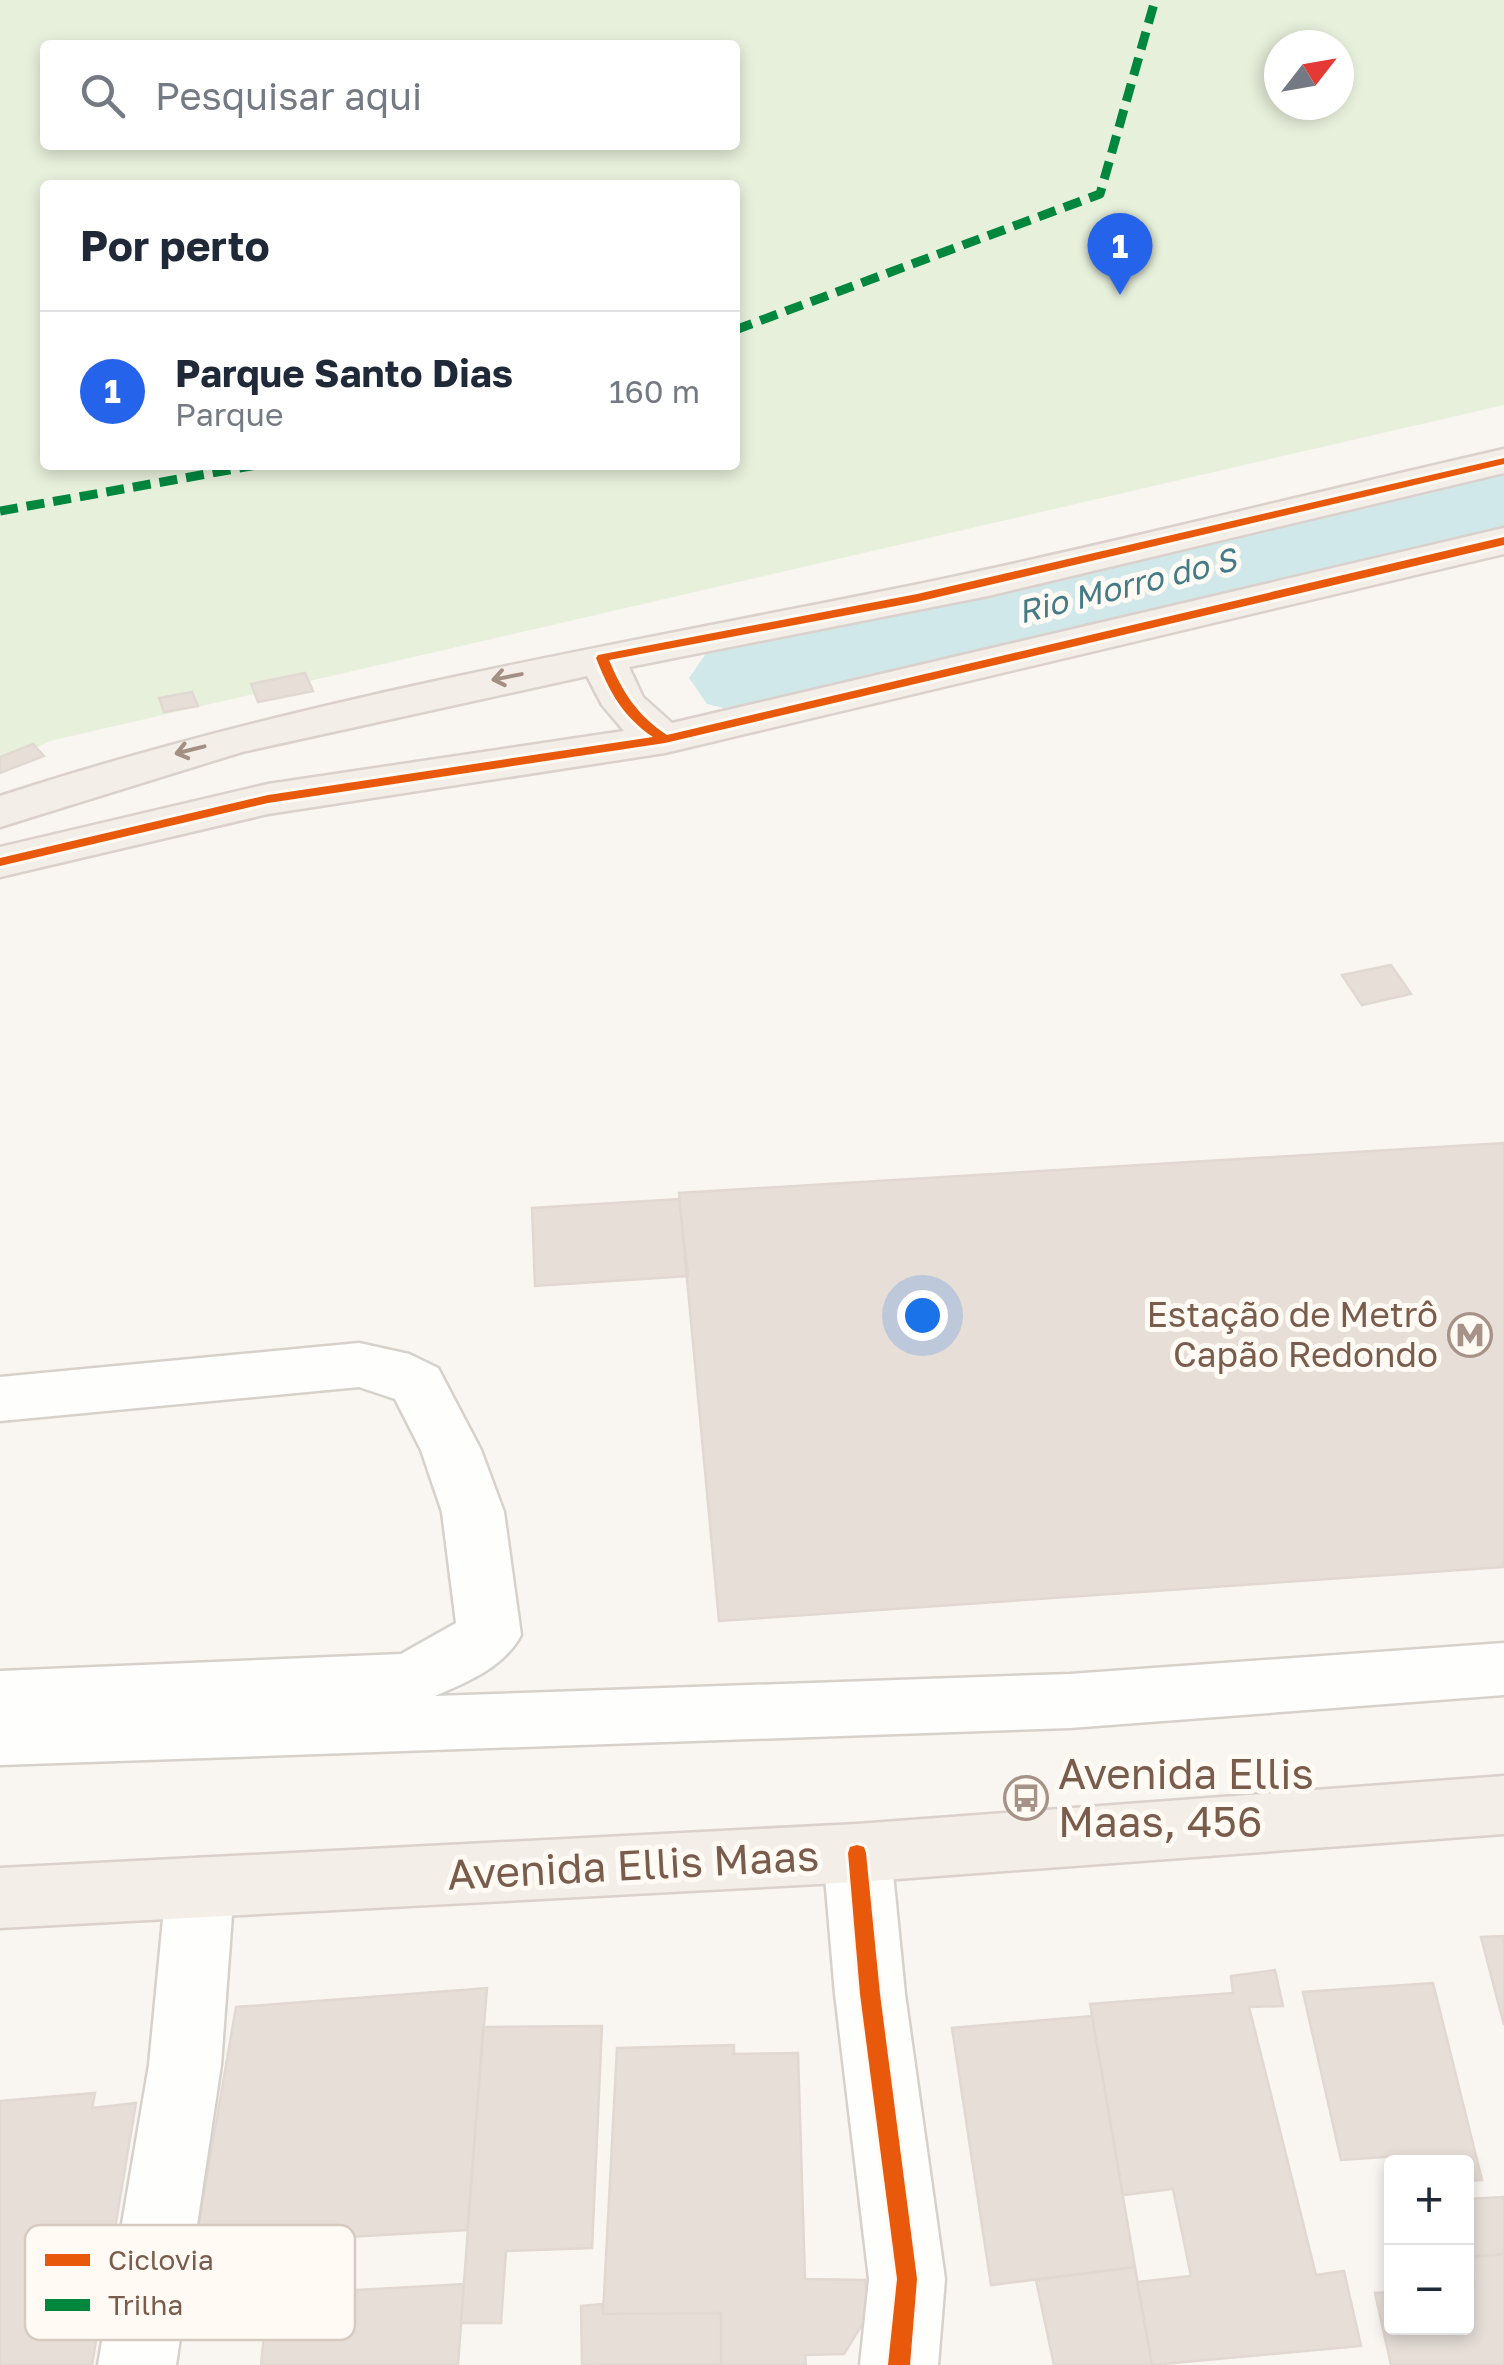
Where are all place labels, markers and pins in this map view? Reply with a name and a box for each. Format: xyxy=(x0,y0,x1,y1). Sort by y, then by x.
pin: 1 xyxy=(1088,212,1152,295)
place label: Estação de Metrô Capão Redondo xyxy=(1146,1293,1438,1375)
metro station icon: Estação de Metrô Capão Redondo xyxy=(1447,1312,1493,1358)
place label: Avenida Ellis Maas, 456 xyxy=(1058,1748,1314,1846)
bus stop icon: Avenida Ellis Maas, 456 xyxy=(1003,1775,1049,1821)

